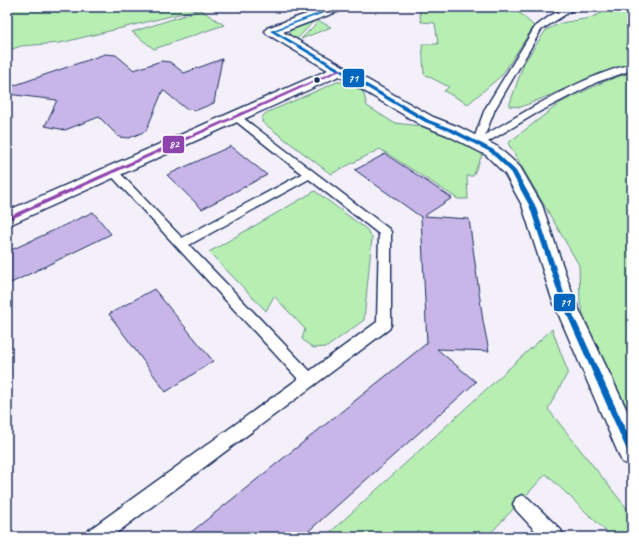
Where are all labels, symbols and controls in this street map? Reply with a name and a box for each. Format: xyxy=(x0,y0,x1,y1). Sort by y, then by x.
line badge: 71 xyxy=(342,68,365,88)
text: 71 xyxy=(348,71,359,85)
unlabelled marker xyxy=(312,75,322,85)
line badge: 82 xyxy=(162,135,185,154)
text: 82 xyxy=(169,137,180,151)
line badge: 71 xyxy=(553,293,576,312)
text: 71 xyxy=(560,295,571,309)

